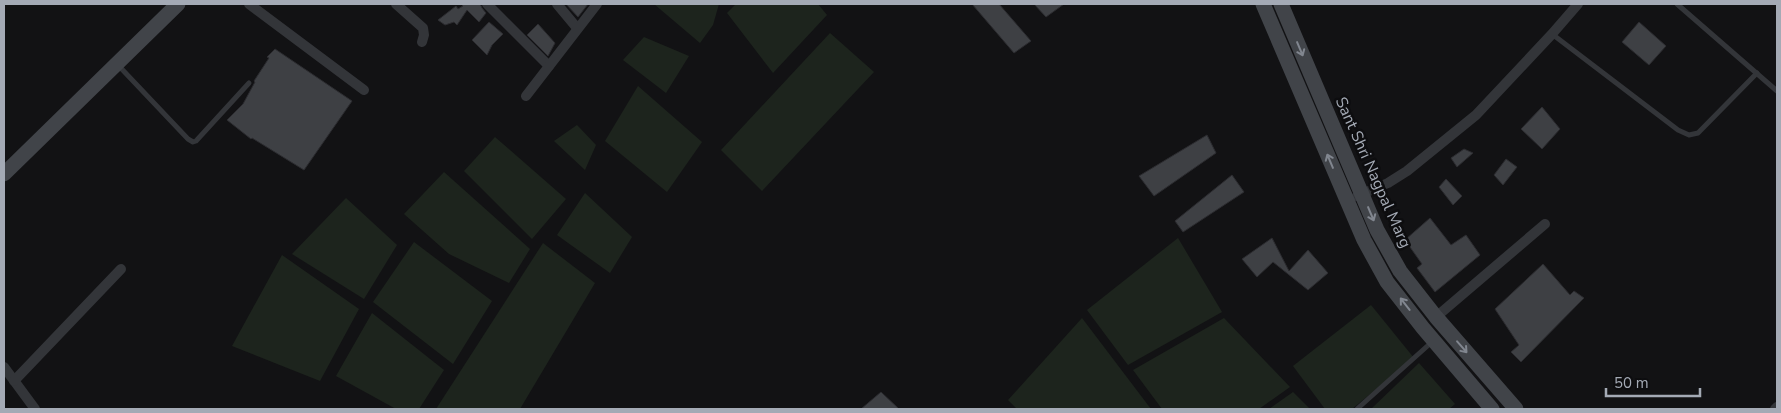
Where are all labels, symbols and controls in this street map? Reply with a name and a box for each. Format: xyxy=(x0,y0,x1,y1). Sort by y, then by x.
one-way arrow xyxy=(1295,41,1305,56)
street label: Sant Shri Nagpal Marg xyxy=(1330,93,1416,251)
one-way arrow xyxy=(1325,154,1335,169)
one-way arrow xyxy=(1366,206,1376,221)
one-way arrow xyxy=(1399,298,1410,311)
one-way arrow xyxy=(1457,341,1468,354)
scale bar xyxy=(1606,366,1700,398)
text: 50 m xyxy=(1614,373,1649,393)

